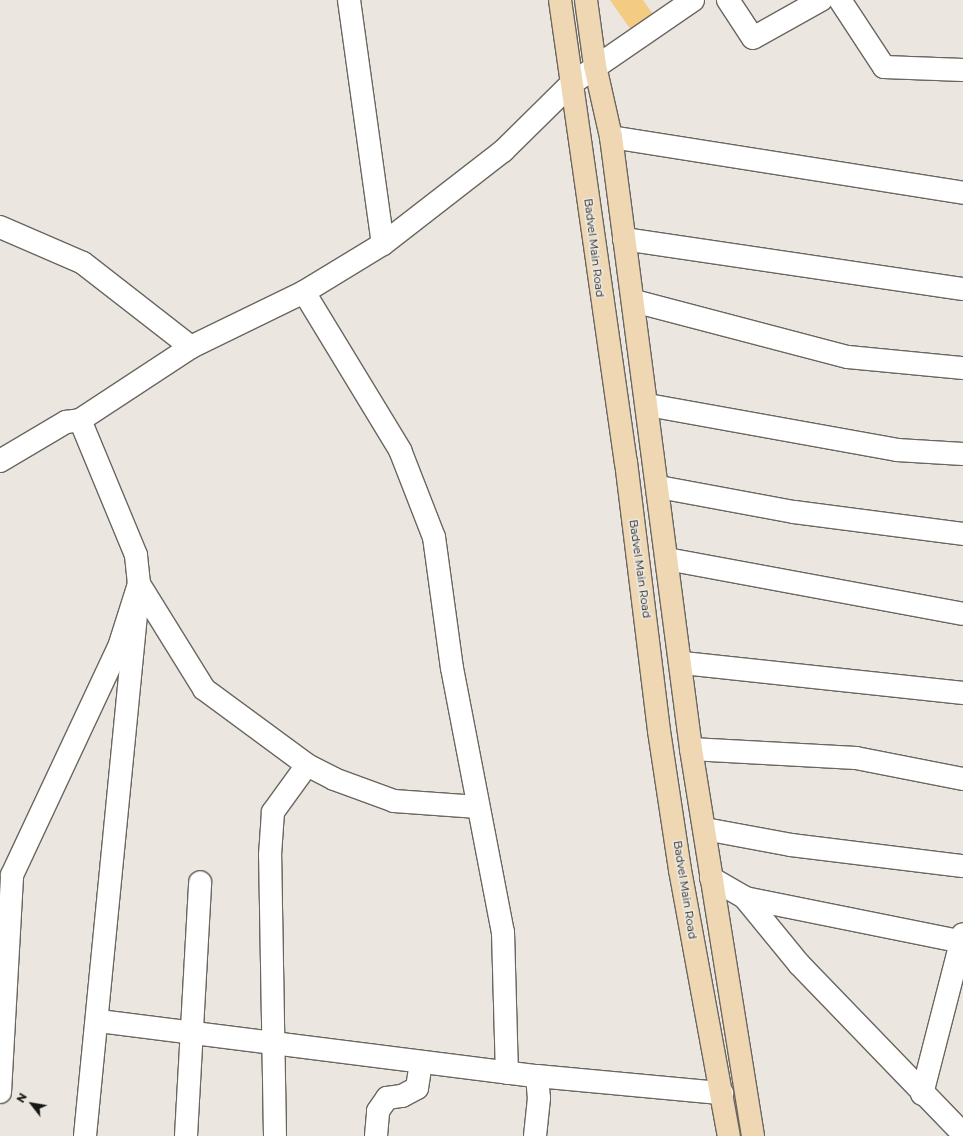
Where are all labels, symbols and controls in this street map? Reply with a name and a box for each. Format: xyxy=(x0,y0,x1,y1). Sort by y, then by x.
street label: Badvel Main Road xyxy=(581,198,607,298)
street label: Badvel Main Road xyxy=(627,519,653,619)
street label: Badvel Main Road xyxy=(671,840,699,940)
north arrow xyxy=(12,1084,52,1124)
text: N xyxy=(13,1090,30,1105)

